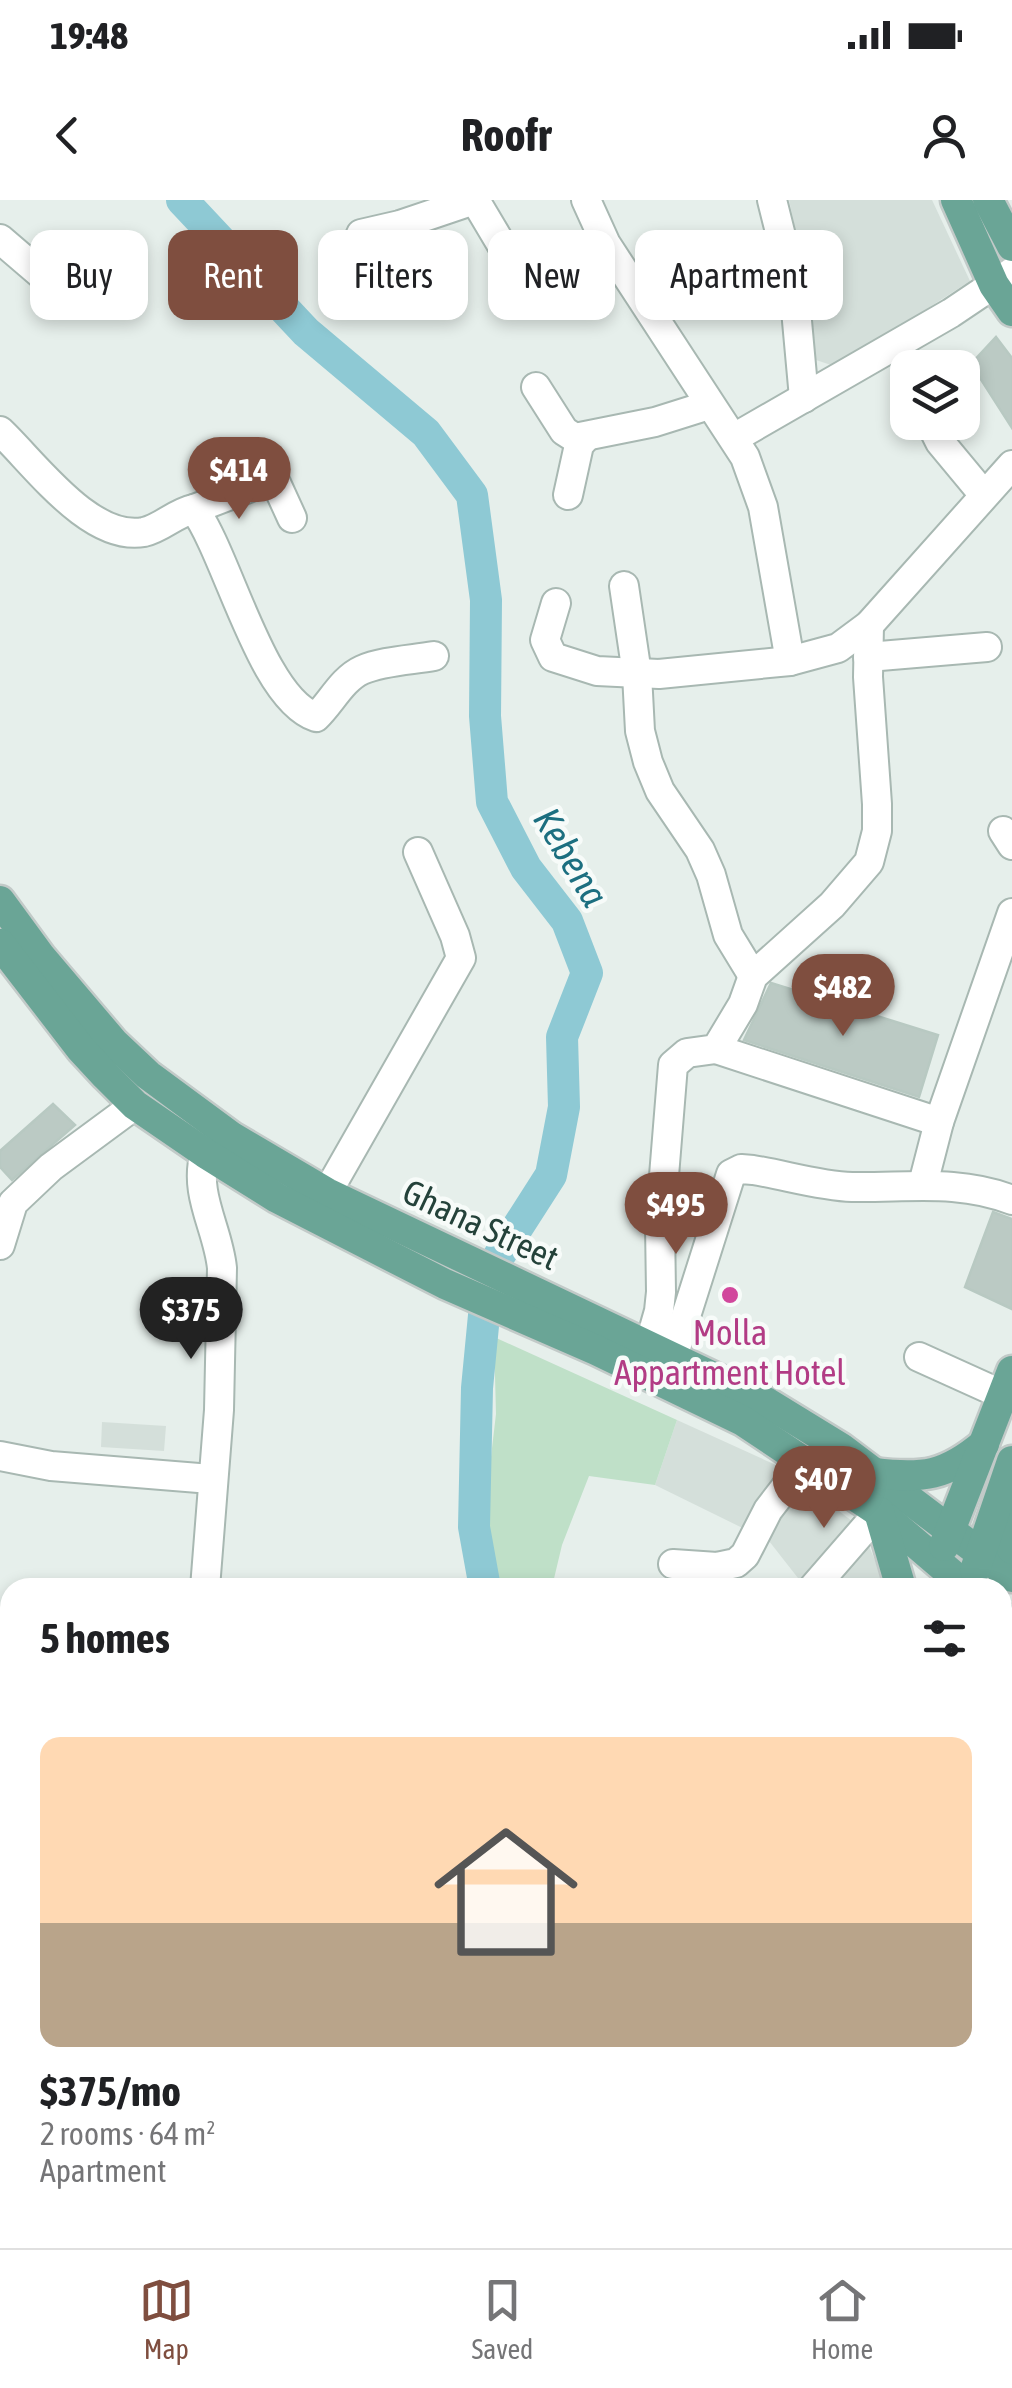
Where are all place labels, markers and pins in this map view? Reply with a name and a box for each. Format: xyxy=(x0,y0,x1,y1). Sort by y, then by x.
pin: $414 xyxy=(180,437,298,522)
pin: $482 xyxy=(784,954,902,1039)
pin: $495 xyxy=(617,1172,735,1257)
pin: $375 xyxy=(132,1277,250,1362)
marker: Molla Appartment Hotel xyxy=(719,1284,741,1306)
place label: Molla Appartment Hotel xyxy=(614,1312,846,1392)
pin: $407 xyxy=(765,1446,883,1531)

